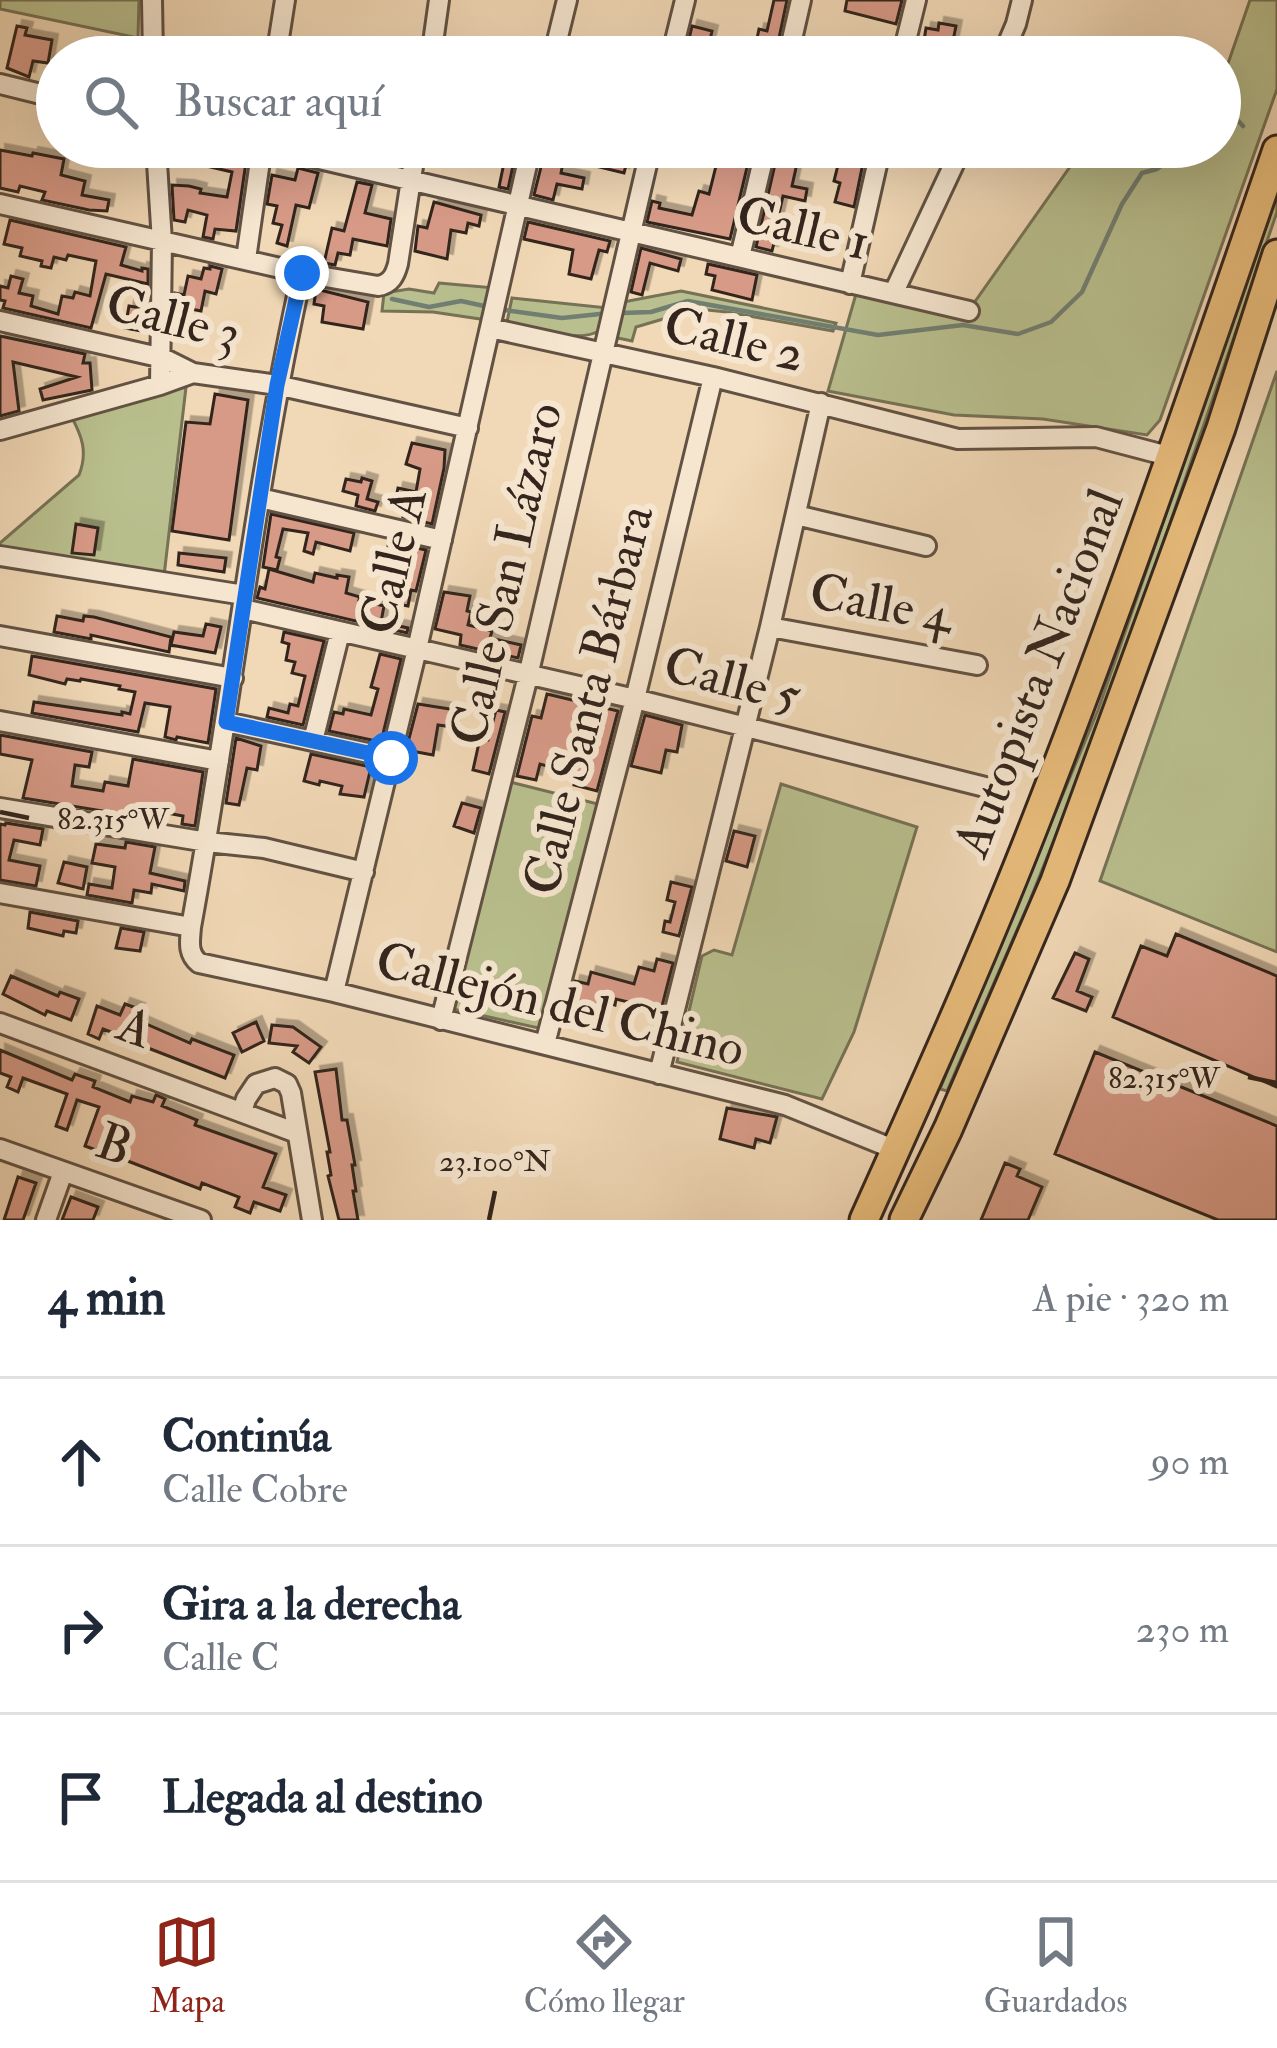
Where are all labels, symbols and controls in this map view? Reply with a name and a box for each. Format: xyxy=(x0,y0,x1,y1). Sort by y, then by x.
search box xyxy=(36,36,1241,168)
icon: search xyxy=(78,69,144,135)
text: Buscar aquí xyxy=(174,74,382,130)
street label: Calle 1 xyxy=(730,183,876,275)
route end xyxy=(275,246,329,300)
street label: Calle 3 xyxy=(99,272,247,366)
street label: Calle 2 xyxy=(658,293,810,387)
street label: Calle San Lázaro xyxy=(437,397,577,751)
street label: Autopista Nacional xyxy=(939,480,1138,867)
street label: Calle A xyxy=(346,481,442,641)
street label: Calle Santa Bárbara xyxy=(510,498,669,901)
street label: Calle 4 xyxy=(805,560,960,648)
street label: Calle 5 xyxy=(657,633,808,729)
route start xyxy=(364,731,418,785)
text: 82.315°W xyxy=(57,801,170,838)
street label: Callejón del Chino xyxy=(369,928,751,1082)
street label: A xyxy=(108,992,161,1064)
text: 82.315°W xyxy=(1108,1060,1221,1097)
street label: B xyxy=(88,1109,140,1181)
text: 23.100°N xyxy=(439,1143,551,1180)
text: 4 min xyxy=(48,1266,166,1330)
text: A pie · 320 m xyxy=(1033,1274,1229,1323)
text: Continúa xyxy=(162,1409,331,1465)
icon: ahead xyxy=(48,1429,114,1495)
text: 90 m xyxy=(1151,1437,1229,1486)
text: Calle Cobre xyxy=(162,1465,348,1514)
text: Gira a la derecha xyxy=(162,1577,461,1633)
icon: right xyxy=(48,1597,114,1663)
text: 230 m xyxy=(1136,1605,1229,1654)
text: Calle C xyxy=(162,1633,279,1682)
icon: arrive xyxy=(48,1765,114,1831)
text: Llegada al destino xyxy=(162,1770,483,1826)
tab: Mapa xyxy=(149,1909,225,2022)
tab: Cómo llegar xyxy=(524,1909,685,2022)
tab: Guardados xyxy=(984,1909,1128,2022)

